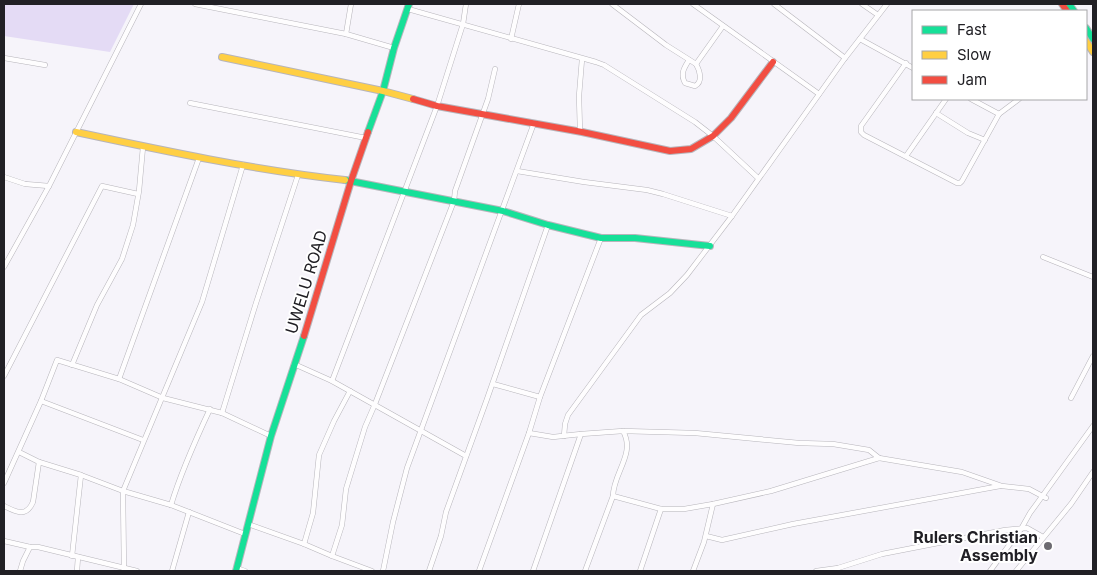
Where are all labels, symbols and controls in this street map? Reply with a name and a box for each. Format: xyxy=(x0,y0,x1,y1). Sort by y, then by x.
legend xyxy=(912,10,1087,100)
text: Fast xyxy=(957,20,987,39)
text: Slow xyxy=(957,45,991,64)
text: Jam xyxy=(957,70,987,89)
street label: UWELU ROAD xyxy=(281,228,331,336)
place label: Rulers Christian Assembly xyxy=(913,527,1038,565)
marker: Rulers Christian Assembly xyxy=(1042,540,1054,552)

